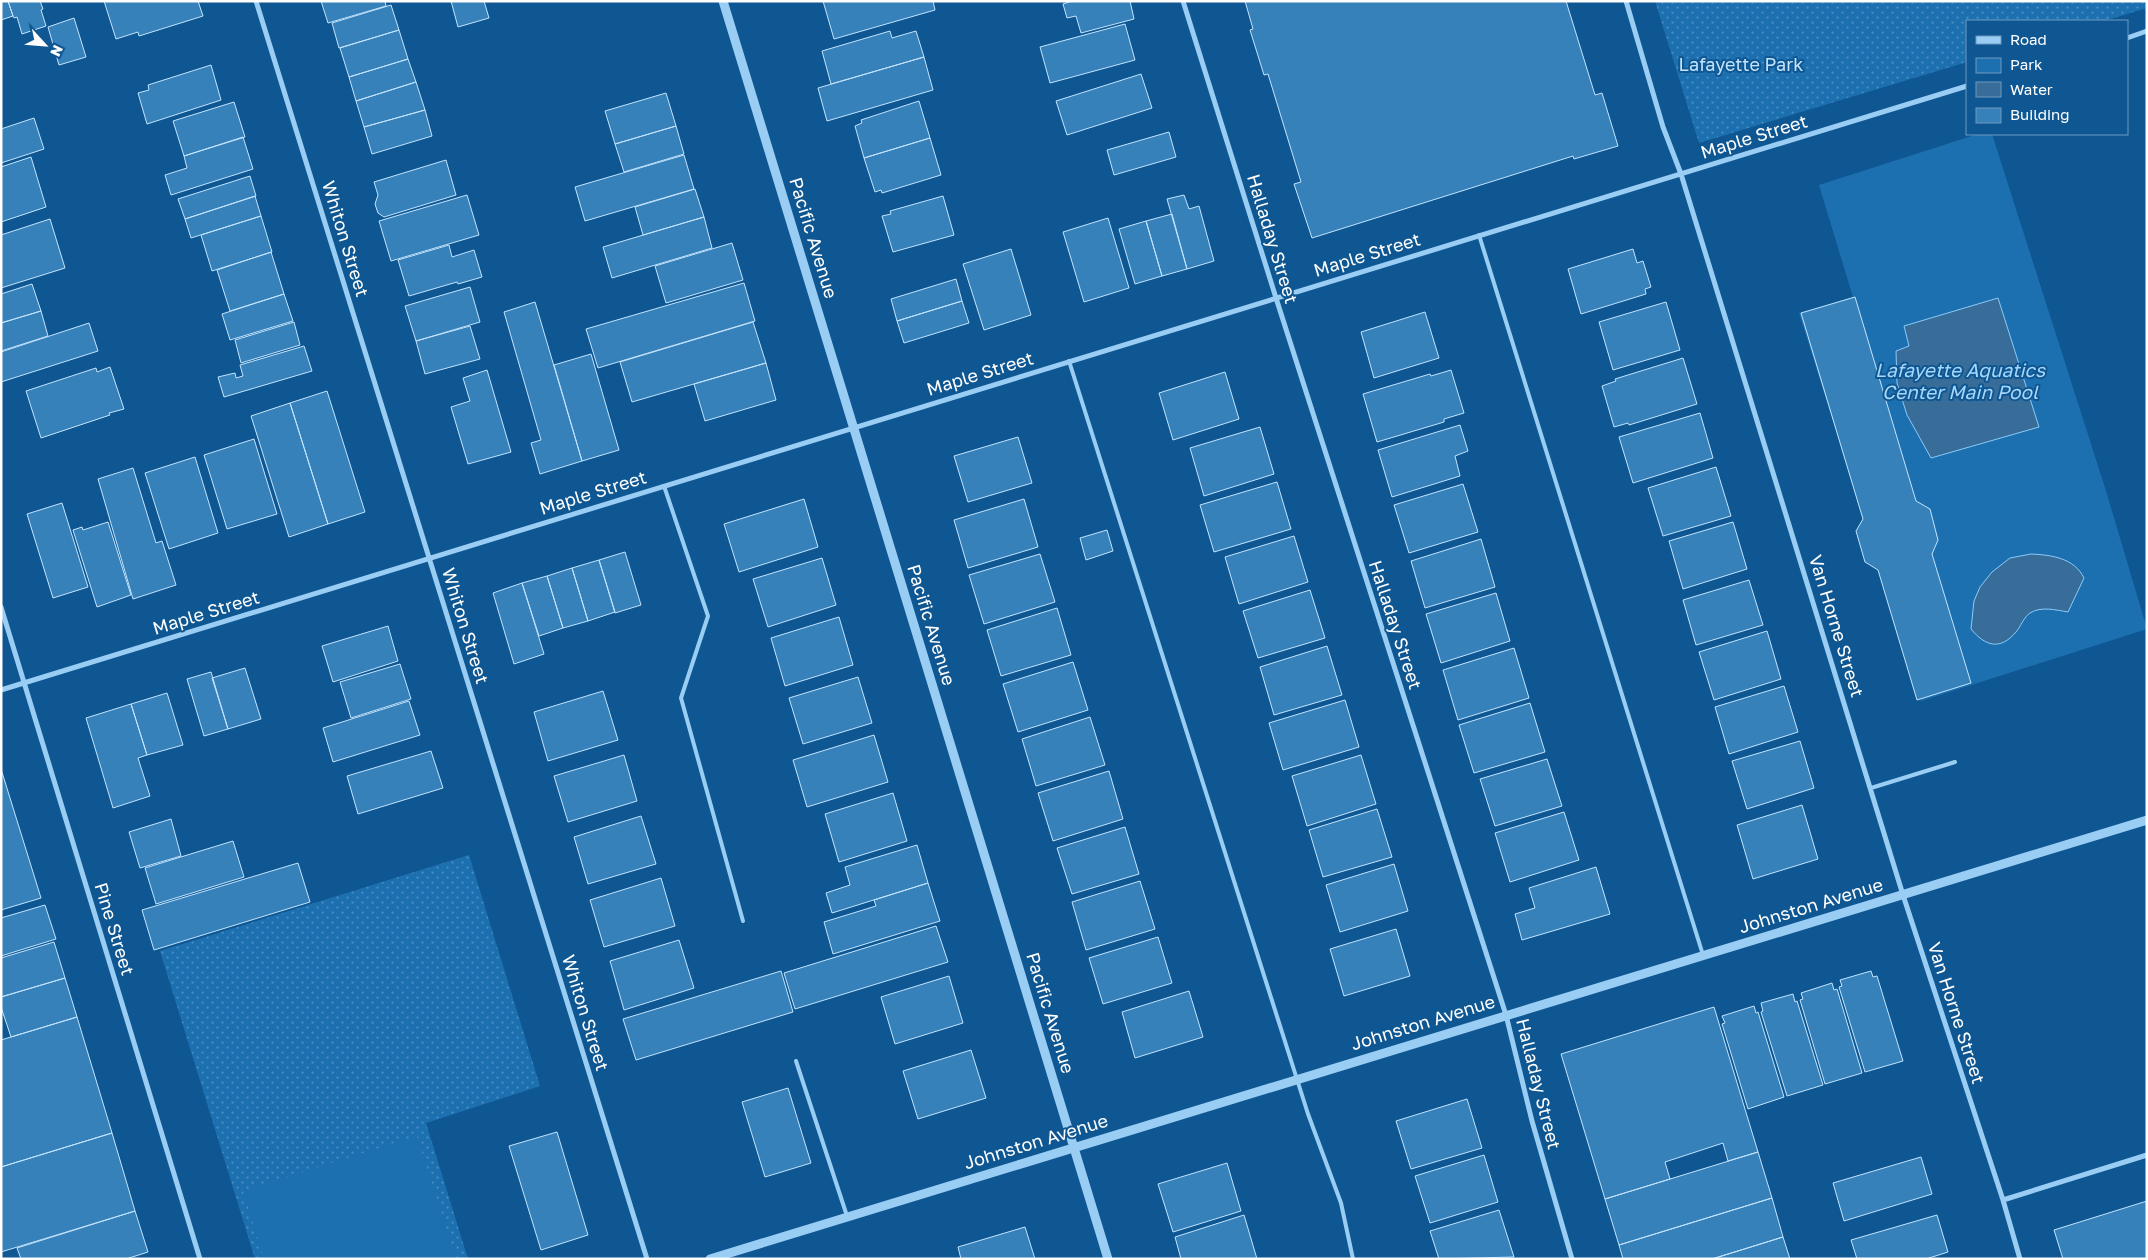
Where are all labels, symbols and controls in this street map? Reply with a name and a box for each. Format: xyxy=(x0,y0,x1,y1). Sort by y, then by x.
north arrow xyxy=(20,20,70,70)
legend xyxy=(1966,20,2128,135)
text: Road xyxy=(2010,30,2047,48)
text: N xyxy=(47,42,67,59)
park label: Lafayette Park xyxy=(1679,53,1803,75)
text: Park xyxy=(2010,55,2043,73)
text: Water xyxy=(2010,80,2053,98)
text: Building xyxy=(2010,105,2070,123)
street label: Maple Street xyxy=(1698,109,1810,163)
street label: Halladay Street xyxy=(1243,171,1303,306)
street label: Pacific Avenue xyxy=(785,174,843,301)
street label: Whiton Street xyxy=(318,178,374,299)
street label: Maple Street xyxy=(1311,227,1423,281)
street label: Maple Street xyxy=(924,346,1036,400)
water label: Lafayette Aquatics Center Main Pool xyxy=(1875,358,2046,403)
street label: Maple Street xyxy=(537,465,649,519)
street label: Van Horne Street xyxy=(1805,552,1869,699)
street label: Halladay Street xyxy=(1365,557,1427,692)
street label: Pacific Avenue xyxy=(903,561,961,688)
street label: Whiton Street xyxy=(438,565,494,686)
street label: Maple Street xyxy=(150,585,262,639)
street label: Johnston Avenue xyxy=(1736,873,1885,937)
street label: Pine Street xyxy=(90,880,139,978)
street label: Van Horne Street xyxy=(1924,939,1990,1086)
street label: Pacific Avenue xyxy=(1022,949,1080,1076)
street label: Whiton Street xyxy=(558,952,614,1073)
street label: Johnston Avenue xyxy=(1348,990,1497,1054)
street label: Halladay Street xyxy=(1512,1016,1566,1152)
street label: Johnston Avenue xyxy=(961,1109,1110,1173)

